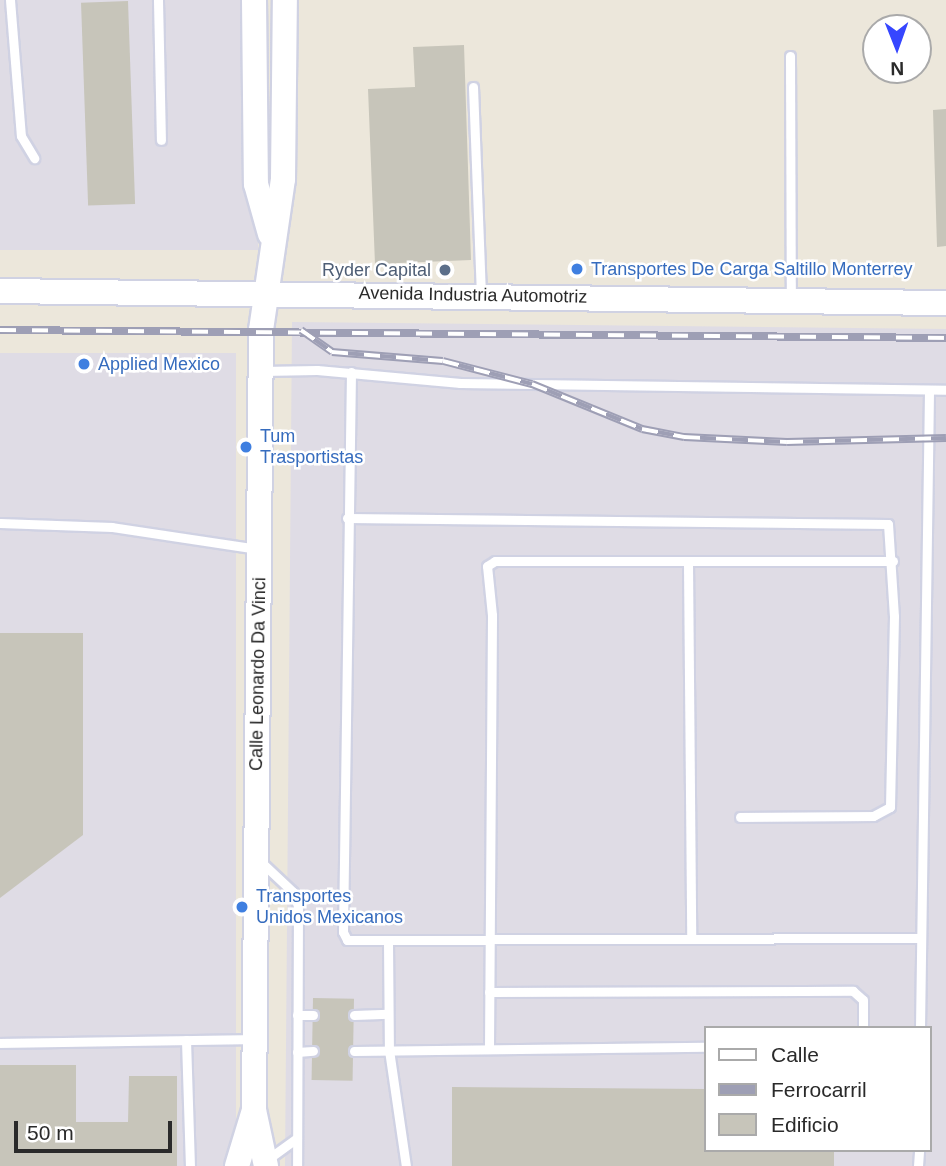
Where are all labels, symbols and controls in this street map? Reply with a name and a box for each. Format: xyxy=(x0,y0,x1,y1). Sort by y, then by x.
north arrow xyxy=(862,14,932,84)
text: N xyxy=(890,58,904,79)
place label: Transportes De Carga Saltillo Monterrey xyxy=(591,258,912,280)
place label: Ryder Capital xyxy=(322,259,431,281)
marker: Transportes De Carga Saltillo Monterrey xyxy=(569,261,585,277)
marker: Ryder Capital xyxy=(437,262,453,278)
street label: Avenida Industria Automotriz xyxy=(358,282,588,308)
place label: Applied Mexico xyxy=(98,353,220,375)
marker: Applied Mexico xyxy=(76,356,92,372)
place label: Tum Trasportistas xyxy=(260,426,363,468)
marker: Tum Trasportistas xyxy=(238,439,254,455)
street label: Calle Leonardo Da Vinci xyxy=(246,577,270,771)
place label: Transportes Unidos Mexicanos xyxy=(256,886,403,928)
marker: Transportes Unidos Mexicanos xyxy=(234,899,250,915)
legend xyxy=(704,1026,932,1152)
text: Calle xyxy=(771,1043,819,1066)
text: Ferrocarril xyxy=(771,1078,867,1101)
scale bar xyxy=(18,1106,175,1150)
text: Edificio xyxy=(771,1113,839,1136)
text: 50 m xyxy=(27,1121,74,1144)

